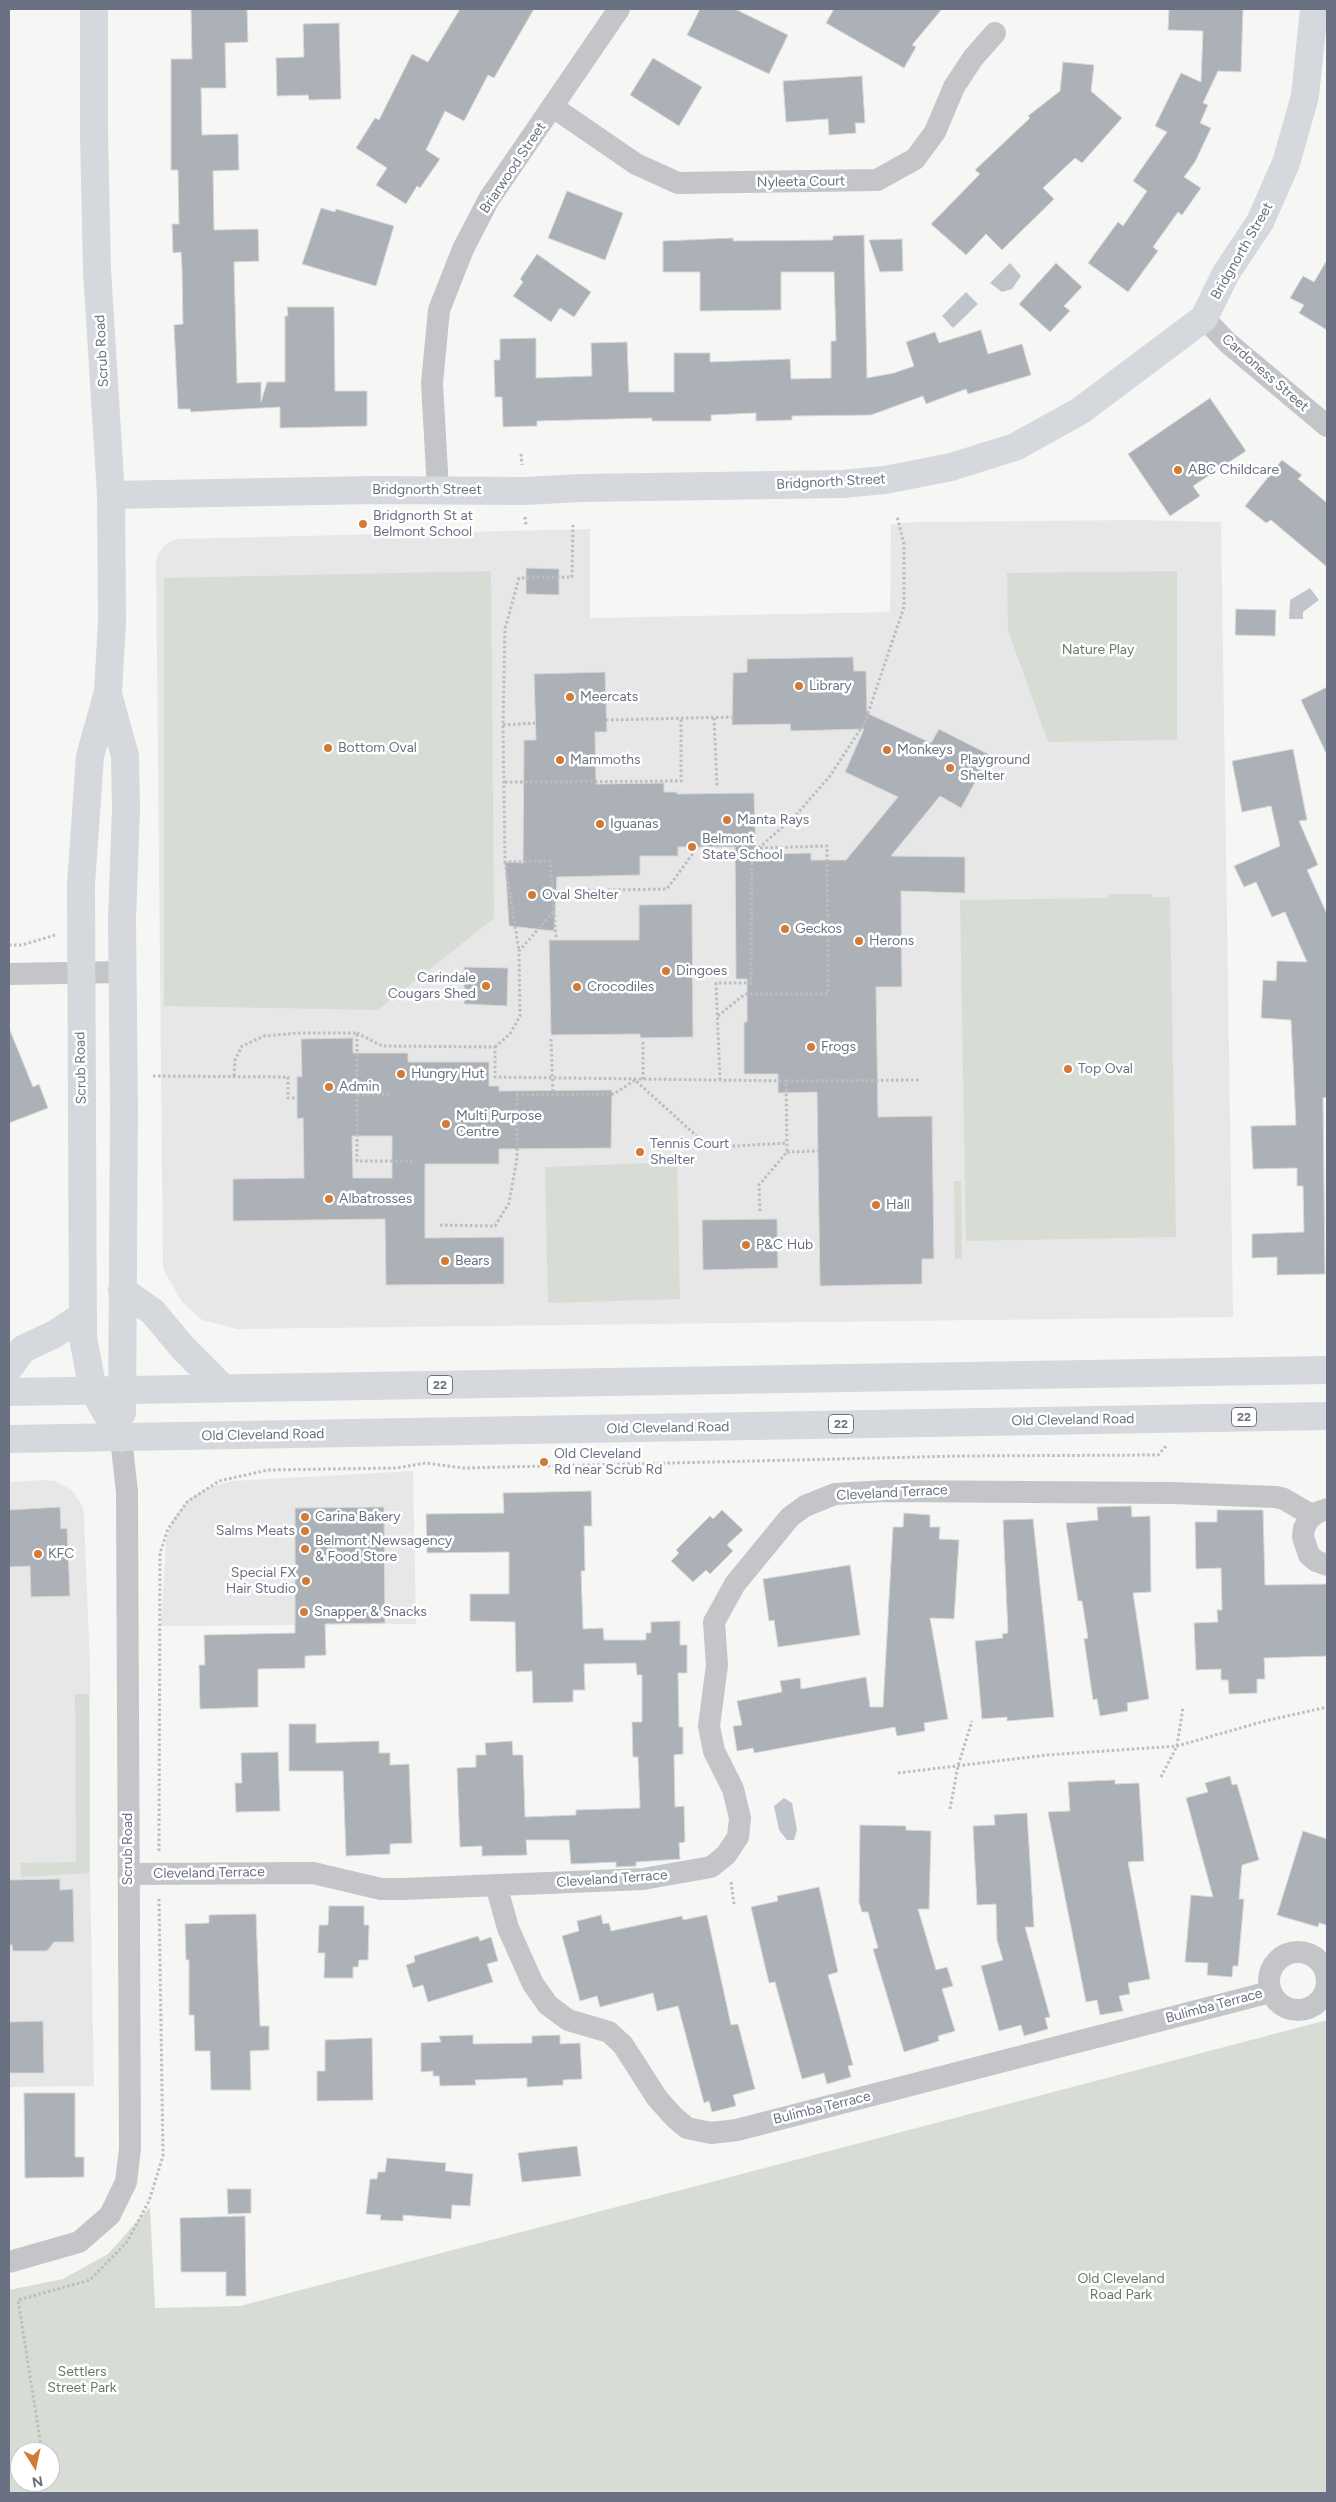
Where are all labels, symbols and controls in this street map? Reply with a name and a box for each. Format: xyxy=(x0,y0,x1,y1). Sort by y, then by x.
street label: Briarwood Street xyxy=(476,119,550,217)
street label: Nyleeta Court xyxy=(757,173,845,191)
street label: Bridgnorth Street xyxy=(1207,199,1277,303)
street label: Scrub Road xyxy=(92,314,112,388)
street label: Cardoness Street xyxy=(1218,331,1312,415)
place label: ABC Childcare xyxy=(1188,462,1279,478)
marker: ABC Childcare xyxy=(1172,464,1184,476)
street label: Bridgnorth Street xyxy=(776,471,886,493)
street label: Bridgnorth Street xyxy=(372,482,482,498)
place label: Bridgnorth St at Belmont School xyxy=(373,508,473,540)
marker: Bridgnorth St at Belmont School xyxy=(357,518,369,530)
park label: Nature Play xyxy=(1062,642,1134,658)
place label: Library xyxy=(809,678,852,694)
marker: Library xyxy=(793,680,805,692)
place label: Meercats xyxy=(580,689,638,705)
marker: Meercats xyxy=(564,691,576,703)
place label: Bottom Oval xyxy=(338,740,417,756)
marker: Bottom Oval xyxy=(322,742,334,754)
place label: Monkeys xyxy=(897,742,953,758)
marker: Monkeys xyxy=(881,744,893,756)
place label: Mammoths xyxy=(570,752,641,768)
place label: Playground Shelter xyxy=(960,752,1030,784)
marker: Mammoths xyxy=(554,754,566,766)
marker: Playground Shelter xyxy=(944,762,956,774)
place label: Manta Rays xyxy=(737,812,809,828)
marker: Manta Rays xyxy=(721,814,733,826)
place label: Iguanas xyxy=(610,816,658,832)
marker: Iguanas xyxy=(594,818,606,830)
place label: Belmont State School xyxy=(702,831,783,864)
marker: Belmont State School xyxy=(686,841,698,853)
place label: Oval Shelter xyxy=(542,887,618,903)
marker: Oval Shelter xyxy=(526,889,538,901)
place label: Geckos xyxy=(795,921,842,937)
marker: Geckos xyxy=(779,923,791,935)
place label: Herons xyxy=(869,933,914,949)
marker: Herons xyxy=(853,935,865,947)
place label: Dingoes xyxy=(676,963,727,979)
marker: Dingoes xyxy=(660,965,672,977)
place label: Carindale Cougars Shed xyxy=(388,970,476,1002)
place label: Crocodiles xyxy=(587,979,654,995)
marker: Carindale Cougars Shed xyxy=(480,980,492,992)
marker: Crocodiles xyxy=(571,981,583,993)
street label: Scrub Road xyxy=(72,1032,90,1104)
place label: Frogs xyxy=(821,1039,856,1055)
marker: Frogs xyxy=(805,1041,817,1053)
place label: Top Oval xyxy=(1078,1061,1133,1077)
marker: Top Oval xyxy=(1062,1063,1074,1075)
place label: Hungry Hut xyxy=(411,1066,485,1082)
marker: Hungry Hut xyxy=(395,1068,407,1080)
place label: Admin xyxy=(339,1079,380,1095)
marker: Admin xyxy=(323,1081,335,1093)
place label: Multi Purpose Centre xyxy=(456,1108,542,1140)
marker: Multi Purpose Centre xyxy=(440,1118,452,1130)
place label: Tennis Court Shelter xyxy=(650,1136,729,1168)
marker: Tennis Court Shelter xyxy=(634,1146,646,1158)
place label: Albatrosses xyxy=(339,1191,412,1207)
marker: Albatrosses xyxy=(323,1193,335,1205)
place label: Hall xyxy=(886,1197,910,1213)
marker: Hall xyxy=(870,1199,882,1211)
place label: P&C Hub xyxy=(756,1237,813,1253)
marker: P&C Hub xyxy=(740,1239,752,1251)
place label: Bears xyxy=(455,1253,490,1269)
marker: Bears xyxy=(439,1255,451,1267)
road number: 22 xyxy=(428,1376,452,1394)
road number: 22 xyxy=(1232,1408,1256,1426)
street label: Old Cleveland Road xyxy=(1011,1411,1135,1429)
road number: 22 xyxy=(828,1415,854,1434)
street label: Old Cleveland Road xyxy=(606,1419,730,1437)
street label: Old Cleveland Road xyxy=(201,1426,325,1444)
place label: Old Cleveland Rd near Scrub Rd xyxy=(554,1446,663,1478)
marker: Old Cleveland Rd near Scrub Rd xyxy=(538,1456,550,1468)
street label: Cleveland Terrace xyxy=(836,1482,948,1504)
place label: Carina Bakery xyxy=(315,1509,401,1525)
marker: Carina Bakery xyxy=(299,1511,311,1523)
place label: Salms Meats xyxy=(216,1523,295,1539)
marker: Salms Meats xyxy=(299,1525,311,1537)
place label: Belmont Newsagency & Food Store xyxy=(315,1533,452,1565)
marker: Belmont Newsagency & Food Store xyxy=(299,1543,311,1555)
place label: KFC xyxy=(48,1546,74,1562)
marker: KFC xyxy=(32,1548,44,1560)
place label: Special FX Hair Studio xyxy=(226,1565,296,1598)
marker: Special FX Hair Studio xyxy=(300,1575,312,1587)
place label: Snapper & Snacks xyxy=(314,1604,427,1620)
marker: Snapper & Snacks xyxy=(298,1606,310,1618)
street label: Scrub Road xyxy=(120,1813,136,1885)
street label: Cleveland Terrace xyxy=(153,1864,265,1882)
street label: Cleveland Terrace xyxy=(556,1867,668,1891)
street label: Bulimba Terrace xyxy=(1164,1985,1264,2027)
street label: Bulimba Terrace xyxy=(772,2088,872,2128)
park label: Old Cleveland Road Park xyxy=(1077,2271,1165,2304)
park label: Settlers Street Park xyxy=(47,2364,117,2396)
north arrow xyxy=(10,2442,60,2492)
text: N xyxy=(31,2472,44,2491)

